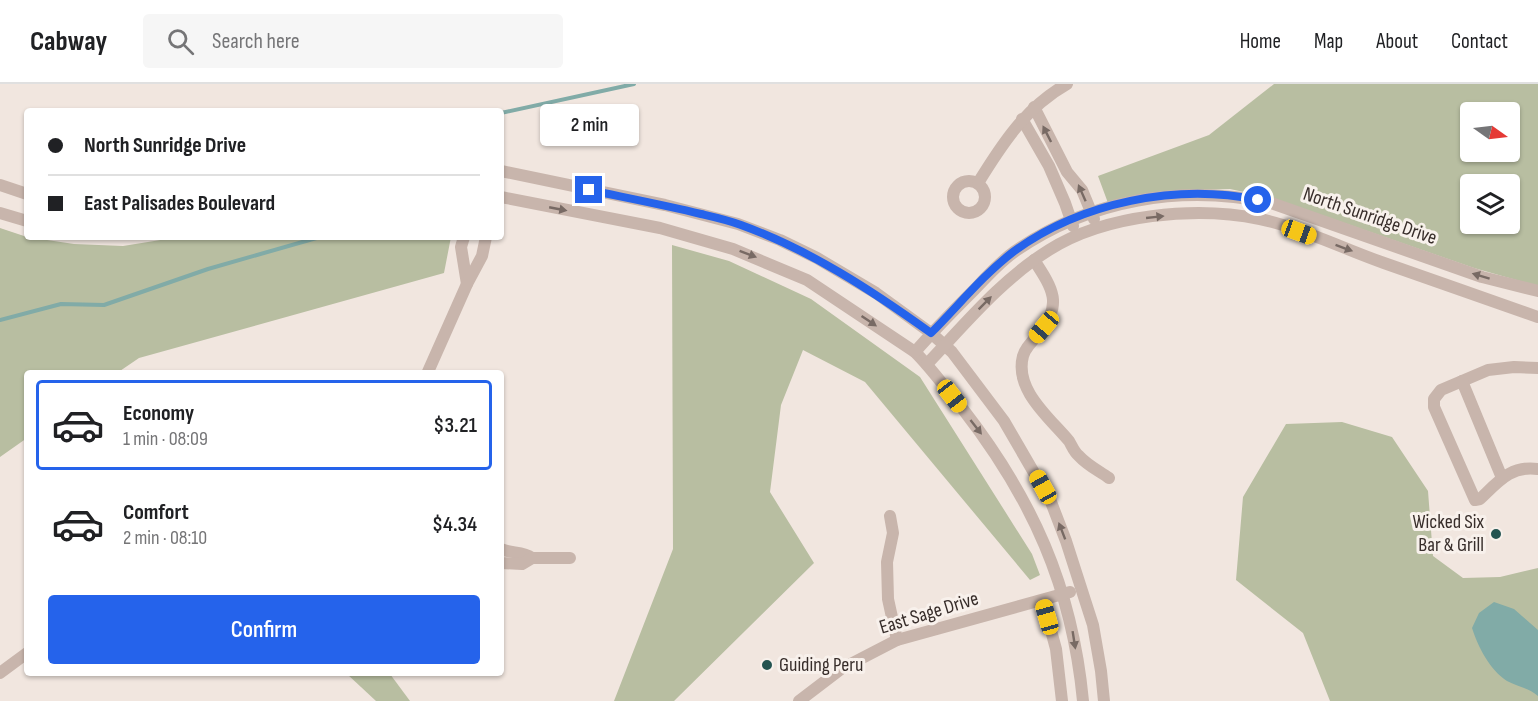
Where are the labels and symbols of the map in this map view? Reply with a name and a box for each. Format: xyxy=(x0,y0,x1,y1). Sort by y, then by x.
north arrow xyxy=(1460,102,1520,162)
callout: 2 min xyxy=(540,103,638,145)
one-way arrow xyxy=(1043,126,1052,143)
route end xyxy=(575,176,602,203)
street label: North Sunridge Drive xyxy=(1300,182,1440,250)
one-way arrow xyxy=(1078,184,1087,201)
route start xyxy=(1244,186,1271,213)
one-way arrow xyxy=(549,205,568,214)
one-way arrow xyxy=(1145,212,1164,222)
car xyxy=(1279,217,1319,247)
one-way arrow xyxy=(1335,244,1353,254)
one-way arrow xyxy=(739,250,757,260)
one-way arrow xyxy=(1472,271,1490,280)
one-way arrow xyxy=(977,296,991,310)
car xyxy=(1026,307,1062,347)
one-way arrow xyxy=(860,315,876,327)
car xyxy=(934,376,970,416)
one-way arrow xyxy=(970,419,983,435)
car xyxy=(1026,467,1060,507)
place label: Wicked Six Bar & Grill xyxy=(1413,510,1484,557)
one-way arrow xyxy=(1057,522,1067,540)
marker: Wicked Six Bar & Grill xyxy=(1489,527,1503,541)
street label: East Sage Drive xyxy=(877,587,981,639)
car xyxy=(1033,597,1061,637)
one-way arrow xyxy=(1070,631,1079,650)
place label: Guiding Peru xyxy=(779,653,863,677)
marker: Guiding Peru xyxy=(760,658,774,672)

